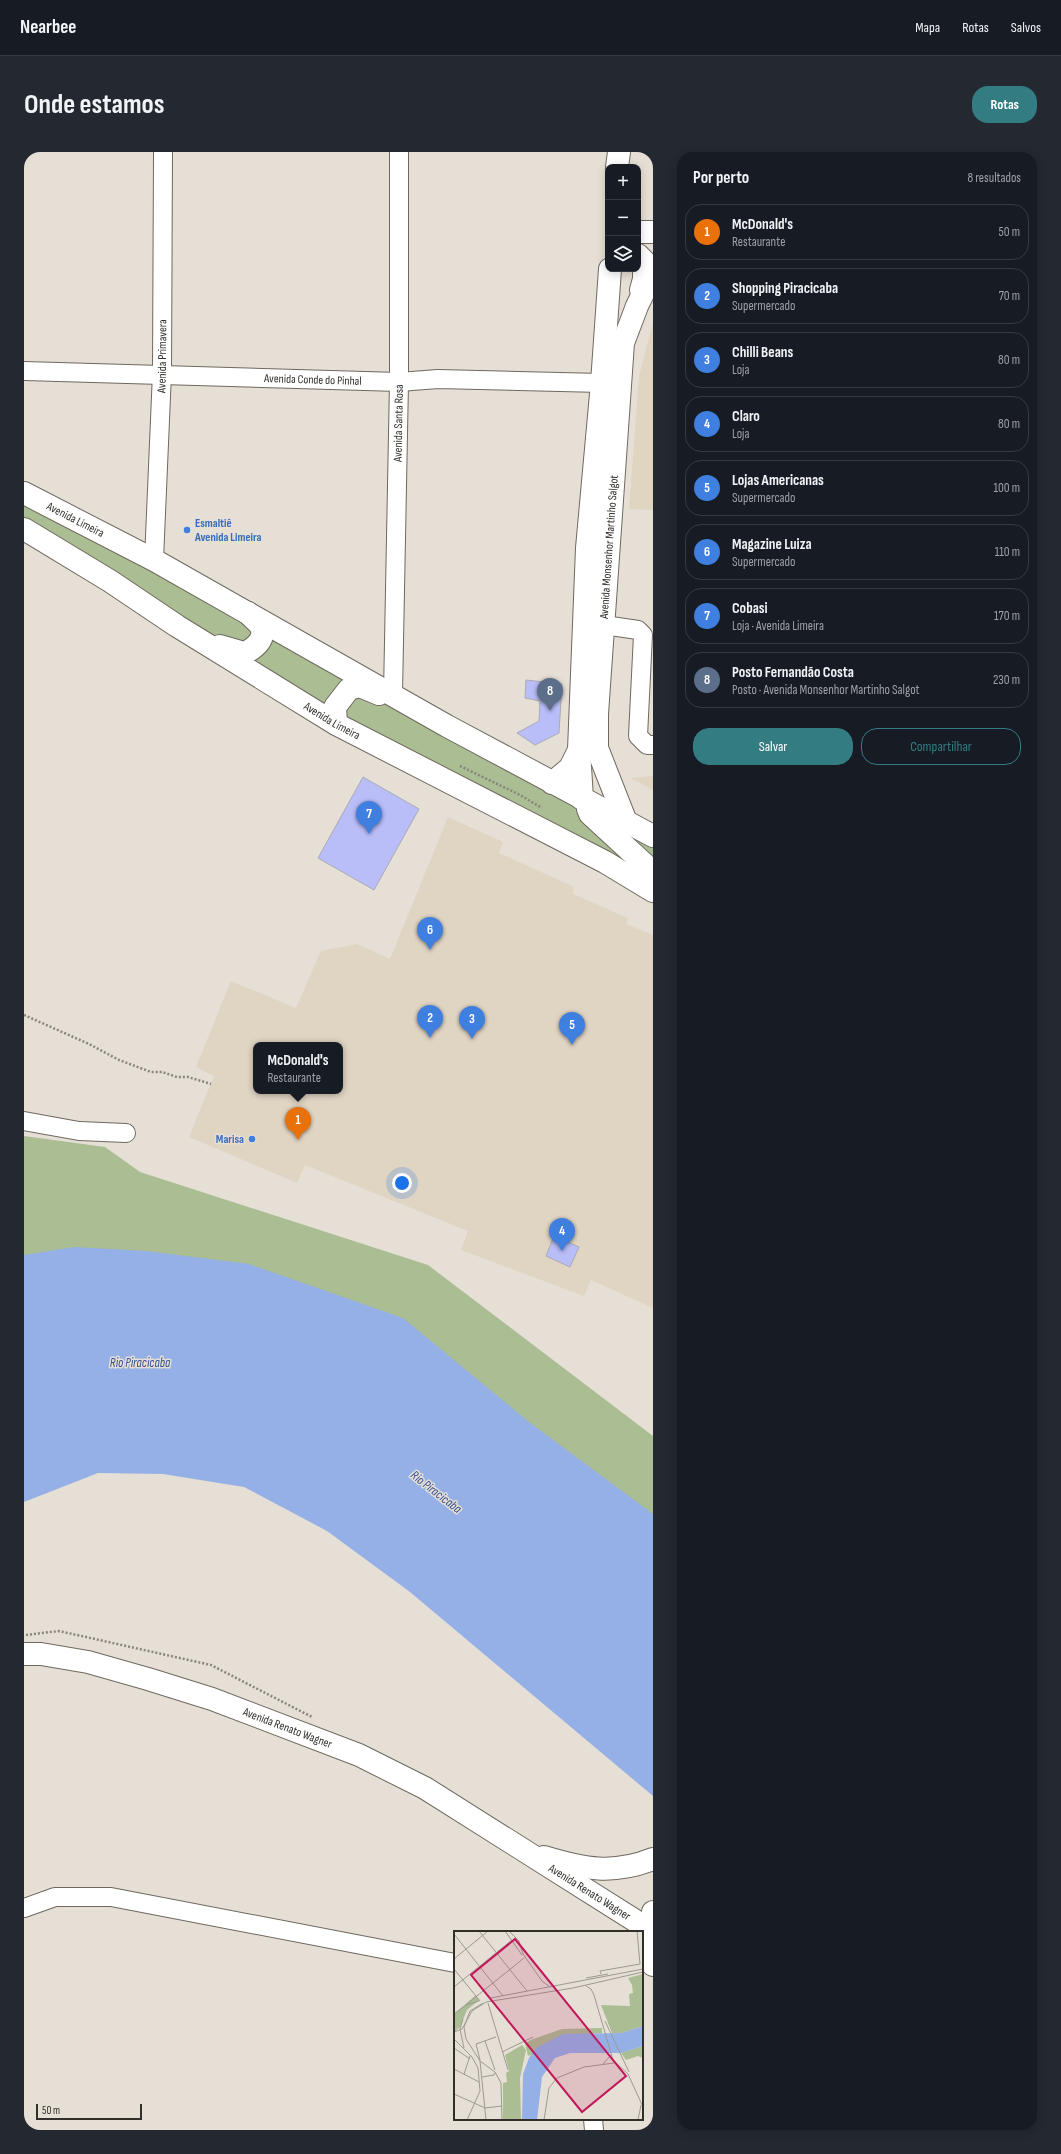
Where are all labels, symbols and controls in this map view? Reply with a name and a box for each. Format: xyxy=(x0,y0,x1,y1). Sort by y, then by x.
text: Nearbee xyxy=(20,16,76,39)
text: Mapa xyxy=(915,19,940,36)
text: Rotas xyxy=(962,19,989,36)
text: Salvos xyxy=(1011,19,1041,36)
button: Rotas xyxy=(972,86,1037,123)
text: Onde estamos xyxy=(24,88,164,121)
map controls xyxy=(605,164,641,272)
button: + xyxy=(605,164,641,200)
text: Por perto xyxy=(693,168,749,188)
text: 8 resultados xyxy=(968,170,1021,186)
button: − xyxy=(605,200,641,236)
text: McDonald's xyxy=(732,215,793,234)
text: 1 xyxy=(704,224,710,240)
text: 50 m xyxy=(999,224,1020,240)
text: Restaurante xyxy=(732,234,785,250)
button: layers xyxy=(605,236,641,272)
text: Shopping Piracicaba xyxy=(732,279,838,298)
text: 2 xyxy=(704,288,710,304)
text: 70 m xyxy=(999,288,1020,304)
text: Supermercado xyxy=(732,298,795,314)
street label: Avenida Primavera xyxy=(154,319,170,394)
text: Chilli Beans xyxy=(732,343,793,362)
text: 3 xyxy=(704,352,710,368)
text: 80 m xyxy=(998,352,1020,368)
text: Loja xyxy=(732,362,749,378)
street label: Avenida Conde do Pinhal xyxy=(263,371,362,388)
street label: Avenida Santa Rosa xyxy=(390,384,406,463)
text: Claro xyxy=(732,407,760,426)
text: 4 xyxy=(704,416,710,432)
text: 80 m xyxy=(998,416,1020,432)
text: Loja xyxy=(732,426,749,442)
text: Lojas Americanas xyxy=(732,471,824,490)
street label: Avenida Monsenhor Martinho Salgot xyxy=(596,474,621,620)
text: 5 xyxy=(704,480,710,496)
text: 100 m xyxy=(993,480,1020,496)
text: Supermercado xyxy=(732,490,795,506)
street label: Avenida Limeira xyxy=(43,498,107,541)
place label: Esmaltiê Avenida Limeira xyxy=(194,516,262,545)
marker: Esmaltiê Avenida Limeira xyxy=(182,525,192,535)
text: Magazine Luiza xyxy=(732,535,812,554)
text: 6 xyxy=(704,544,710,560)
text: 110 m xyxy=(995,544,1020,560)
text: Supermercado xyxy=(732,554,795,570)
text: Cobasi xyxy=(732,599,768,618)
text: 7 xyxy=(704,608,710,624)
text: 170 m xyxy=(994,608,1020,624)
text: Loja · Avenida Limeira xyxy=(732,618,824,634)
text: Posto Fernandão Costa xyxy=(732,663,854,682)
text: 8 xyxy=(704,672,710,688)
text: 230 m xyxy=(993,672,1020,688)
pin: 8 xyxy=(537,678,563,711)
text: Posto · Avenida Monsenhor Martinho Salgot xyxy=(732,682,920,698)
street label: Avenida Limeira xyxy=(300,698,363,743)
button: Salvar xyxy=(693,728,853,765)
button: Compartilhar xyxy=(861,728,1021,765)
pin: 7 xyxy=(356,801,382,834)
pin: 6 xyxy=(417,917,443,950)
pin: 2 xyxy=(417,1005,443,1038)
pin: 3 xyxy=(459,1006,485,1039)
pin: 5 xyxy=(559,1012,585,1045)
popup xyxy=(253,1042,343,1094)
text: McDonald's xyxy=(268,1051,328,1070)
text: Restaurante xyxy=(268,1070,321,1086)
pin: 1 xyxy=(285,1107,311,1140)
place label: Marisa xyxy=(216,1132,244,1147)
marker: Marisa xyxy=(247,1134,257,1144)
your location xyxy=(392,1173,412,1193)
pin: 4 xyxy=(549,1218,575,1251)
water label: Rio Piracicaba xyxy=(110,1355,171,1371)
water label: Rio Piracicaba xyxy=(407,1467,465,1517)
street label: Avenida Renato Wagner xyxy=(240,1704,335,1752)
street label: Avenida Renato Wagner xyxy=(545,1860,634,1924)
inset map xyxy=(454,1931,643,2120)
scale bar xyxy=(36,2102,142,2121)
text: 50 m xyxy=(42,2104,60,2117)

